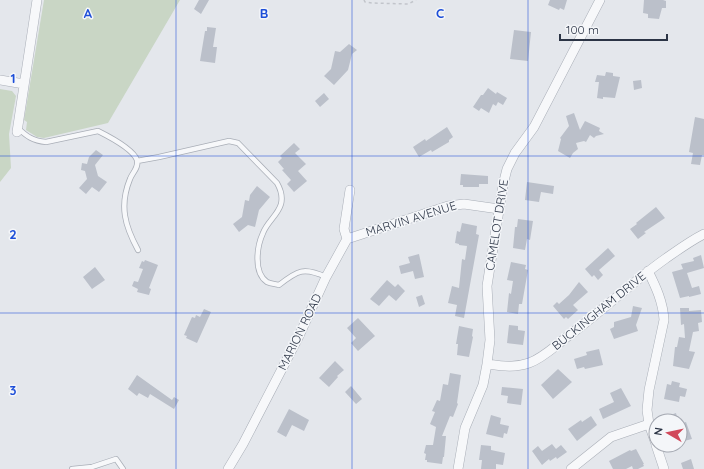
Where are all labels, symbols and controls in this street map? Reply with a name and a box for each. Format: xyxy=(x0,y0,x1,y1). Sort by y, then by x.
text: A xyxy=(84,5,93,21)
text: B xyxy=(260,5,268,21)
text: C xyxy=(436,5,444,21)
scale bar xyxy=(560,16,667,42)
text: 100 m xyxy=(566,22,599,37)
text: 1 xyxy=(10,70,16,86)
street label: CAMELOT DRIVE xyxy=(482,178,511,272)
street label: MARVIN AVENUE xyxy=(364,198,458,239)
text: 2 xyxy=(9,226,17,242)
street label: BUCKINGHAM DRIVE xyxy=(549,268,649,353)
street label: MARION ROAD xyxy=(275,291,325,373)
text: 3 xyxy=(10,382,17,398)
north arrow xyxy=(648,413,688,453)
text: N xyxy=(651,426,666,437)

